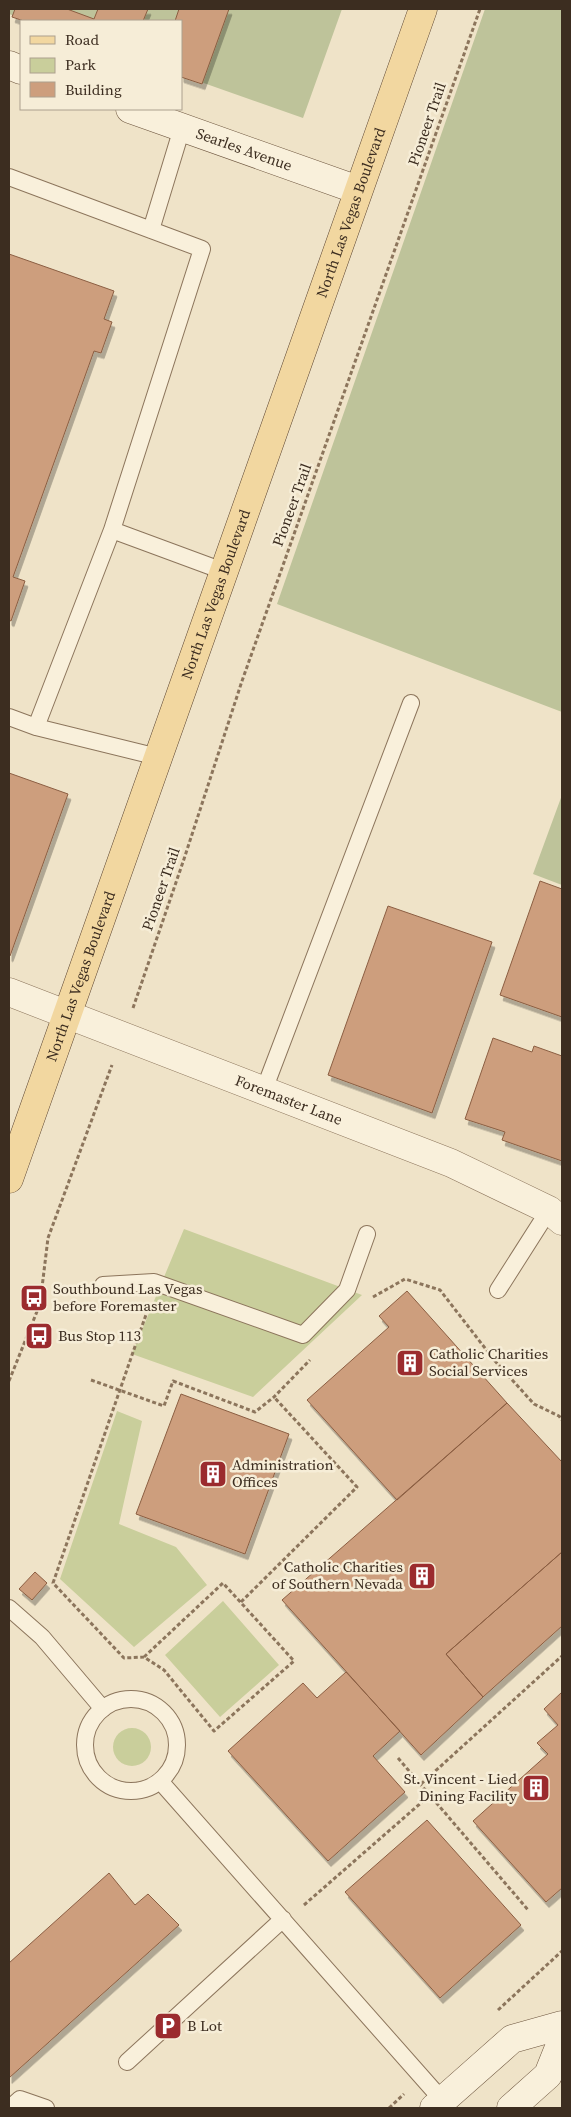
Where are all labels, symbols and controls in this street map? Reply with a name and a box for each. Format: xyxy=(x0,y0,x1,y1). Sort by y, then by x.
legend xyxy=(20,20,182,110)
text: Road xyxy=(65,29,99,50)
text: Park xyxy=(65,54,97,75)
text: Building xyxy=(65,79,122,100)
street label: Pioneer Trail xyxy=(402,79,451,168)
street label: Searles Avenue xyxy=(193,122,295,176)
street label: North Las Vegas Boulevard xyxy=(311,124,390,300)
street label: Pioneer Trail xyxy=(267,460,316,549)
street label: North Las Vegas Boulevard xyxy=(176,506,255,682)
street label: Pioneer Trail xyxy=(136,844,185,933)
street label: North Las Vegas Boulevard xyxy=(40,888,120,1064)
street label: Foremaster Lane xyxy=(232,1070,346,1130)
place label: Southbound Las Vegas before Foremaster xyxy=(53,1278,202,1316)
bus stop icon: Southbound Las Vegas before Foremaster xyxy=(19,1283,49,1313)
bus stop icon: Bus Stop 113 xyxy=(24,1321,54,1351)
place label: Bus Stop 113 xyxy=(58,1325,141,1346)
place label: Catholic Charities Social Services xyxy=(429,1343,548,1381)
building icon: Catholic Charities Social Services xyxy=(395,1348,425,1378)
place label: Administration Offices xyxy=(232,1454,334,1492)
building icon: Administration Offices xyxy=(198,1459,228,1489)
place label: Catholic Charities of Southern Nevada xyxy=(272,1556,403,1594)
building icon: Catholic Charities of Southern Nevada xyxy=(407,1561,437,1591)
place label: St. Vincent - Lied Dining Facility xyxy=(404,1768,517,1806)
building icon: St. Vincent - Lied Dining Facility xyxy=(521,1773,551,1803)
parking icon: B Lot xyxy=(153,2011,183,2041)
place label: B Lot xyxy=(187,2015,222,2036)

